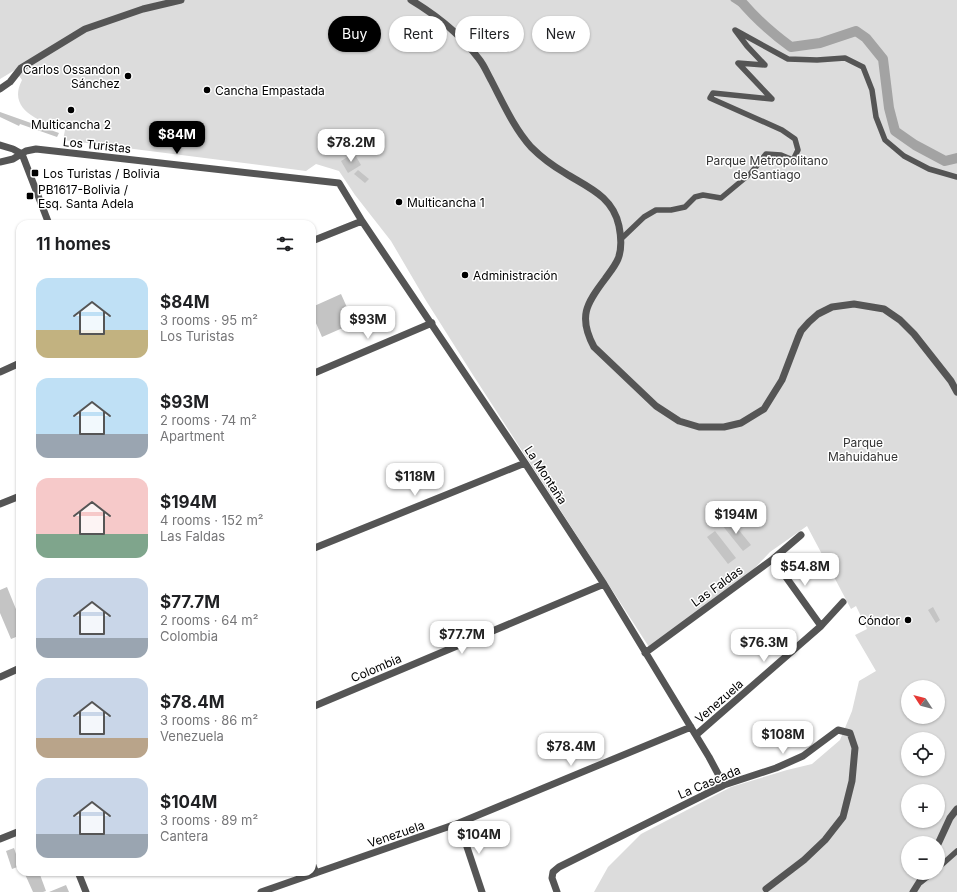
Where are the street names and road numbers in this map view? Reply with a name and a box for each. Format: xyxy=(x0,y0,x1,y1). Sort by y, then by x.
street label: Los Turistas xyxy=(62,134,132,156)
street label: La Montaña xyxy=(522,443,570,507)
street label: Las Faldas xyxy=(688,562,746,610)
street label: Colombia xyxy=(348,651,404,685)
street label: Venezuela xyxy=(692,676,746,726)
street label: La Cascada xyxy=(675,762,743,802)
street label: Venezuela xyxy=(366,817,426,851)

